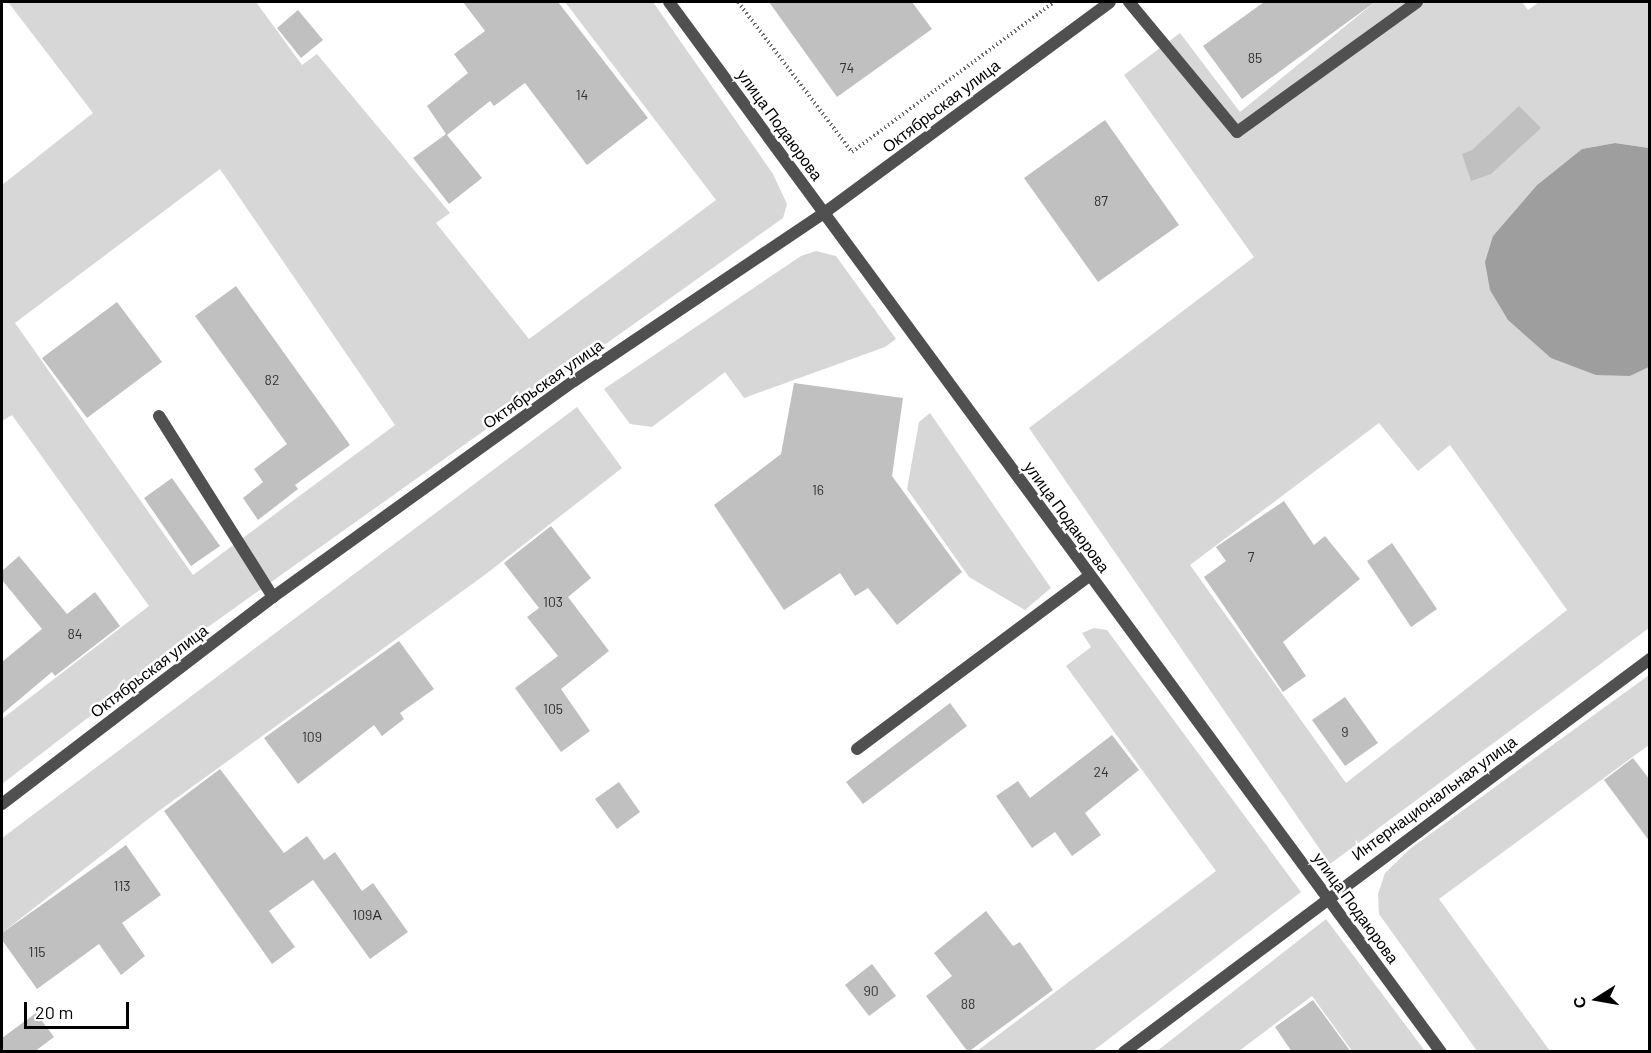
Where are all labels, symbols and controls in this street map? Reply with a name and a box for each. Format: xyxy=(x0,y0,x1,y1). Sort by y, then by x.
house number: 85 xyxy=(1248,50,1262,66)
street label: Октябрьская улица xyxy=(878,56,1004,156)
house number: 74 xyxy=(840,60,854,76)
street label: улица Подаюрова xyxy=(733,66,827,184)
house number: 14 xyxy=(576,87,588,103)
house number: 87 xyxy=(1094,193,1108,209)
street label: Октябрьская улица xyxy=(479,335,607,433)
house number: 82 xyxy=(265,372,279,388)
street label: улица Подаюрова xyxy=(1020,458,1114,576)
house number: 16 xyxy=(812,482,824,498)
house number: 7 xyxy=(1248,549,1254,565)
house number: 103 xyxy=(543,594,563,610)
street label: Октябрьская улица xyxy=(86,621,212,721)
house number: 84 xyxy=(67,626,83,642)
house number: 105 xyxy=(543,701,563,717)
house number: 9 xyxy=(1341,724,1349,740)
house number: 109 xyxy=(302,729,322,745)
street label: Интернациональная улица xyxy=(1348,732,1520,864)
house number: 24 xyxy=(1093,764,1109,780)
street label: улица Подаюрова xyxy=(1309,849,1403,967)
house number: 113 xyxy=(113,878,131,894)
house number: 109А xyxy=(352,907,382,923)
house number: 115 xyxy=(28,944,46,960)
north arrow xyxy=(1567,969,1627,1029)
house number: 90 xyxy=(863,983,879,999)
scale bar xyxy=(27,990,132,1028)
text: С xyxy=(1568,995,1589,1010)
house number: 88 xyxy=(961,996,975,1012)
text: 20 m xyxy=(35,1001,73,1023)

